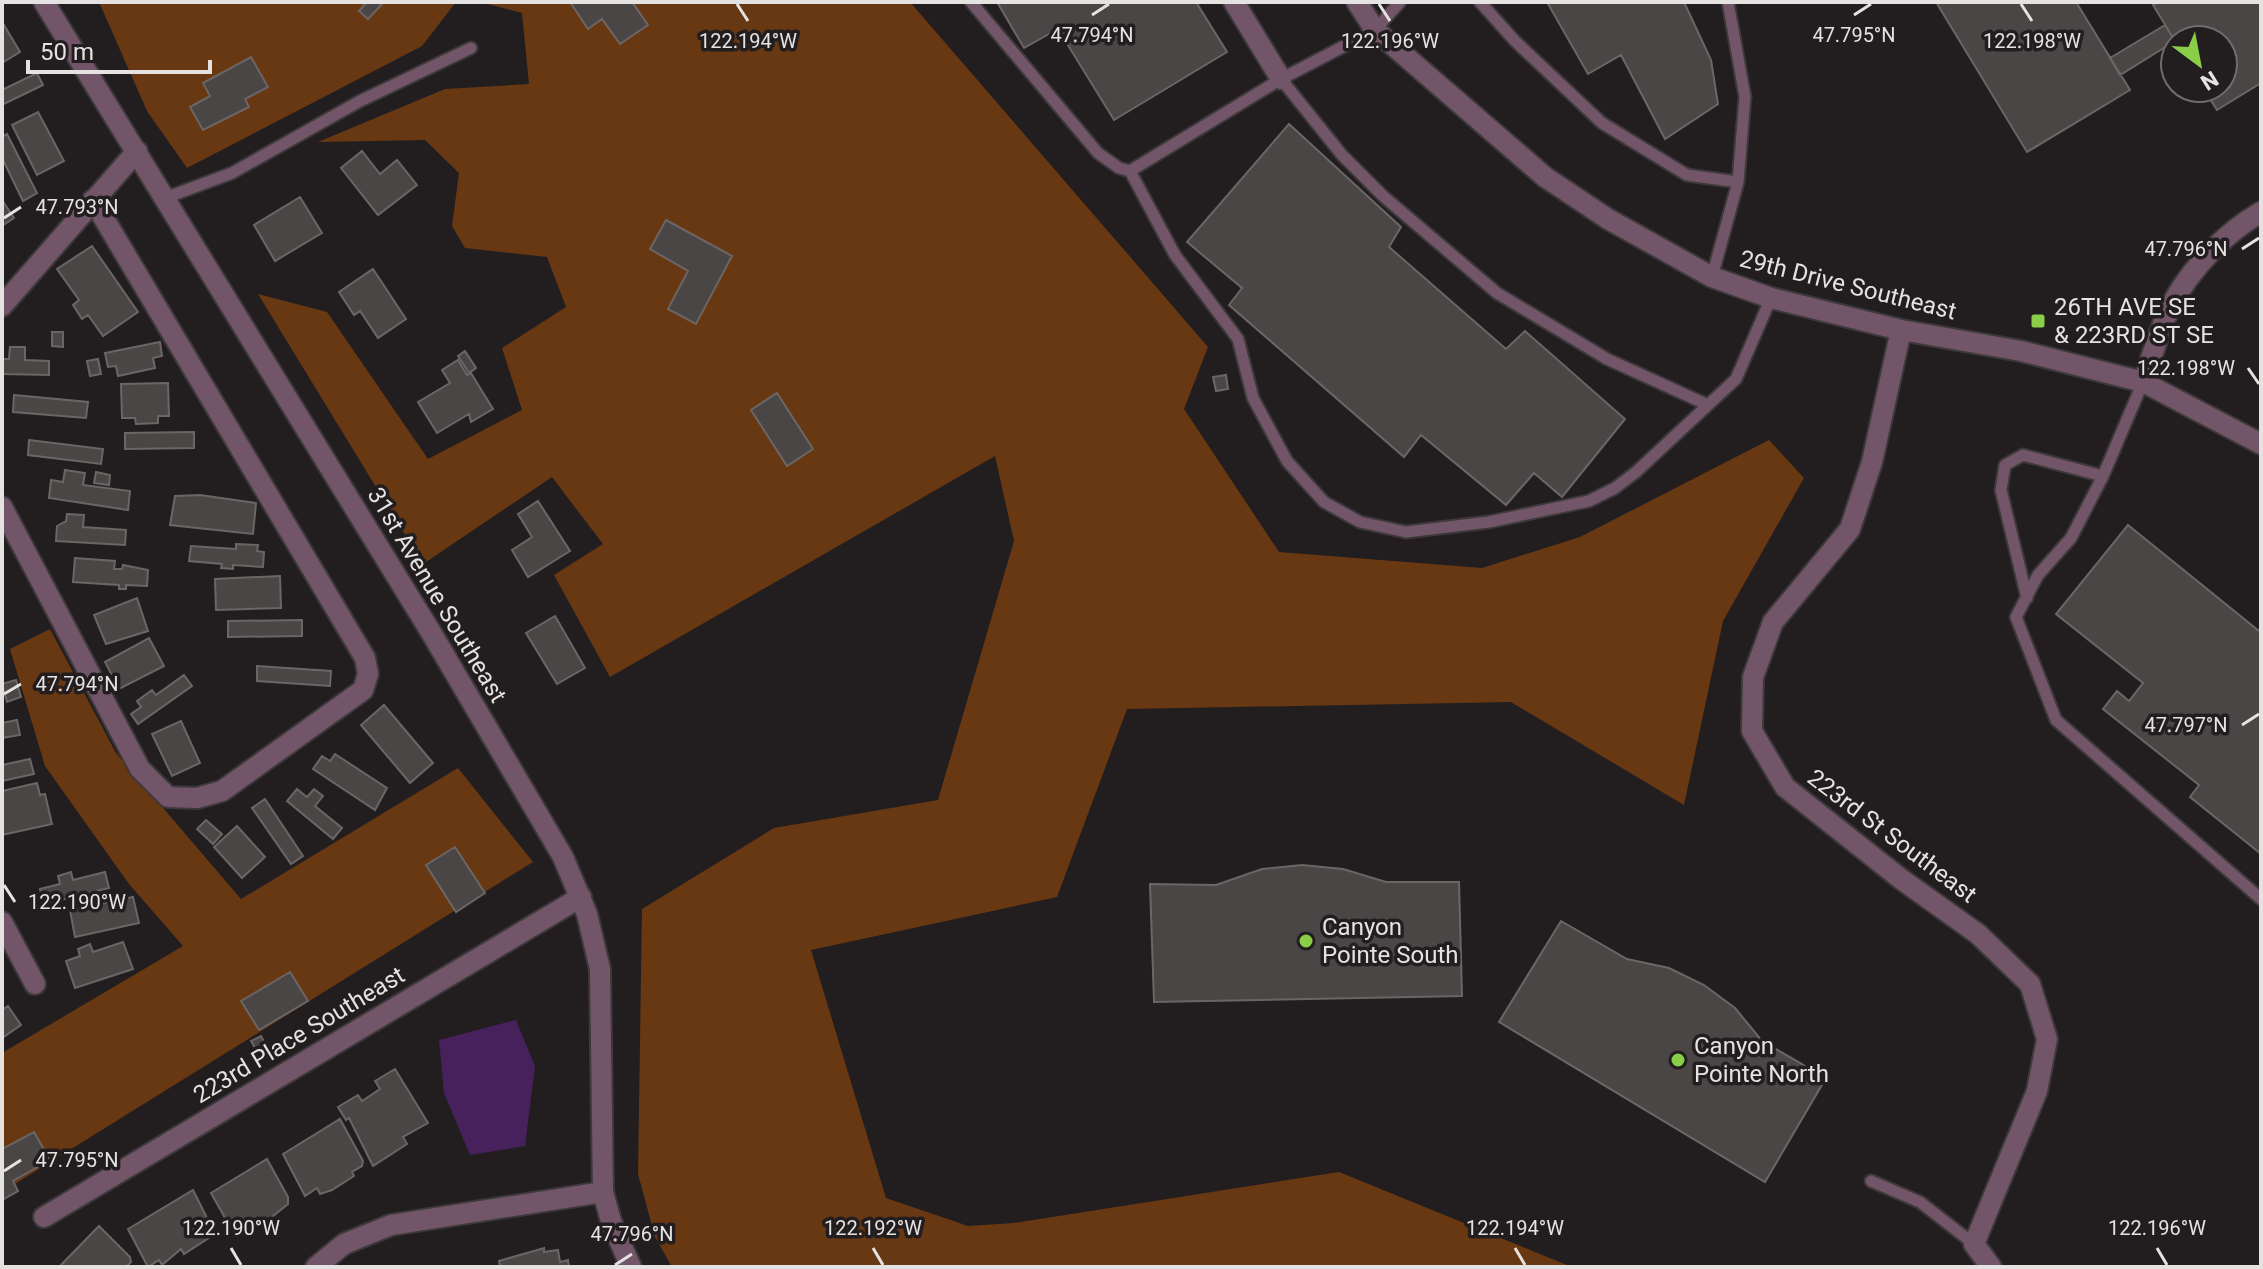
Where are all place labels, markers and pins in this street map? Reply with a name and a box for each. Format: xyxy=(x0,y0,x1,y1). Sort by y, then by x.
place label: 26TH AVE SE & 223RD ST SE xyxy=(2054,293,2214,349)
marker: 26TH AVE SE & 223RD ST SE xyxy=(2029,312,2047,330)
place label: Canyon Pointe South xyxy=(1322,913,1459,969)
marker: Canyon Pointe South xyxy=(1297,932,1315,950)
place label: Canyon Pointe North xyxy=(1694,1032,1829,1088)
marker: Canyon Pointe North xyxy=(1669,1051,1687,1069)

